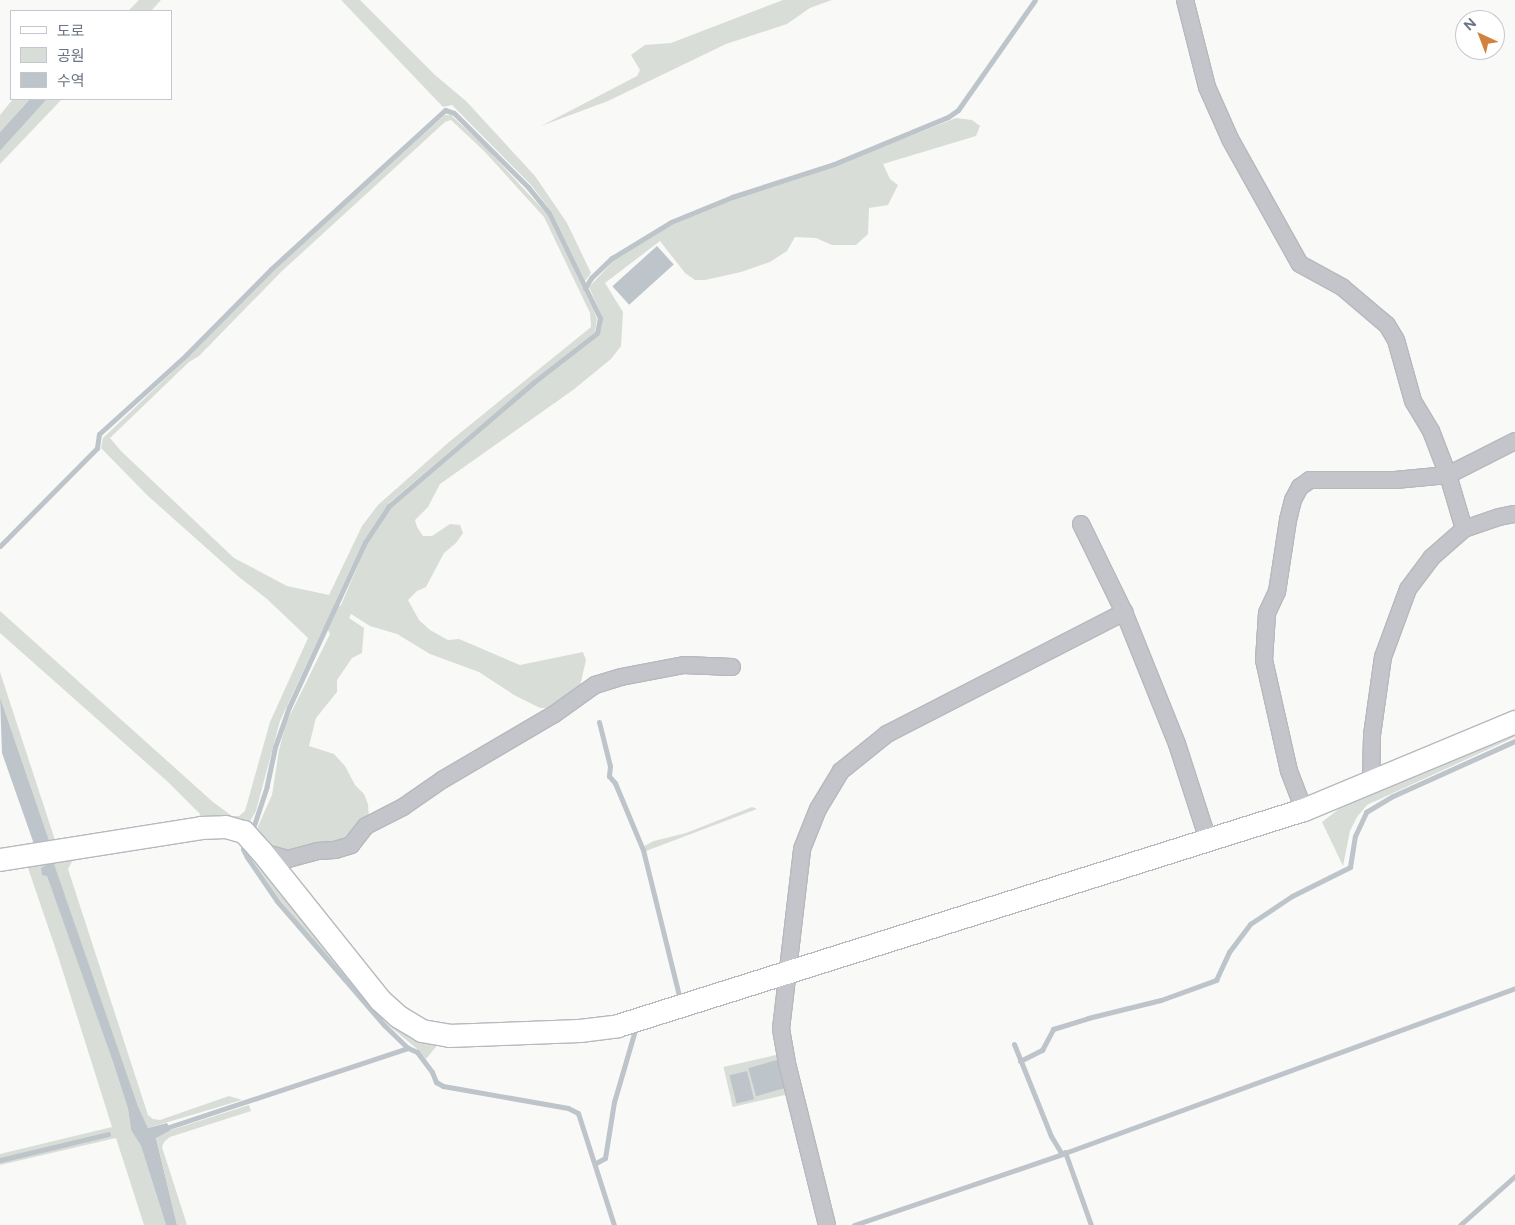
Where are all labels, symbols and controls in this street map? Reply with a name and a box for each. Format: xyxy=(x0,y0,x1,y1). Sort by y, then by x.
legend xyxy=(10,10,172,100)
north arrow xyxy=(1455,10,1505,60)
text: N xyxy=(1460,14,1480,34)
text: 도로 xyxy=(57,22,85,40)
text: 공원 xyxy=(57,47,85,65)
text: 수역 xyxy=(57,72,85,90)

